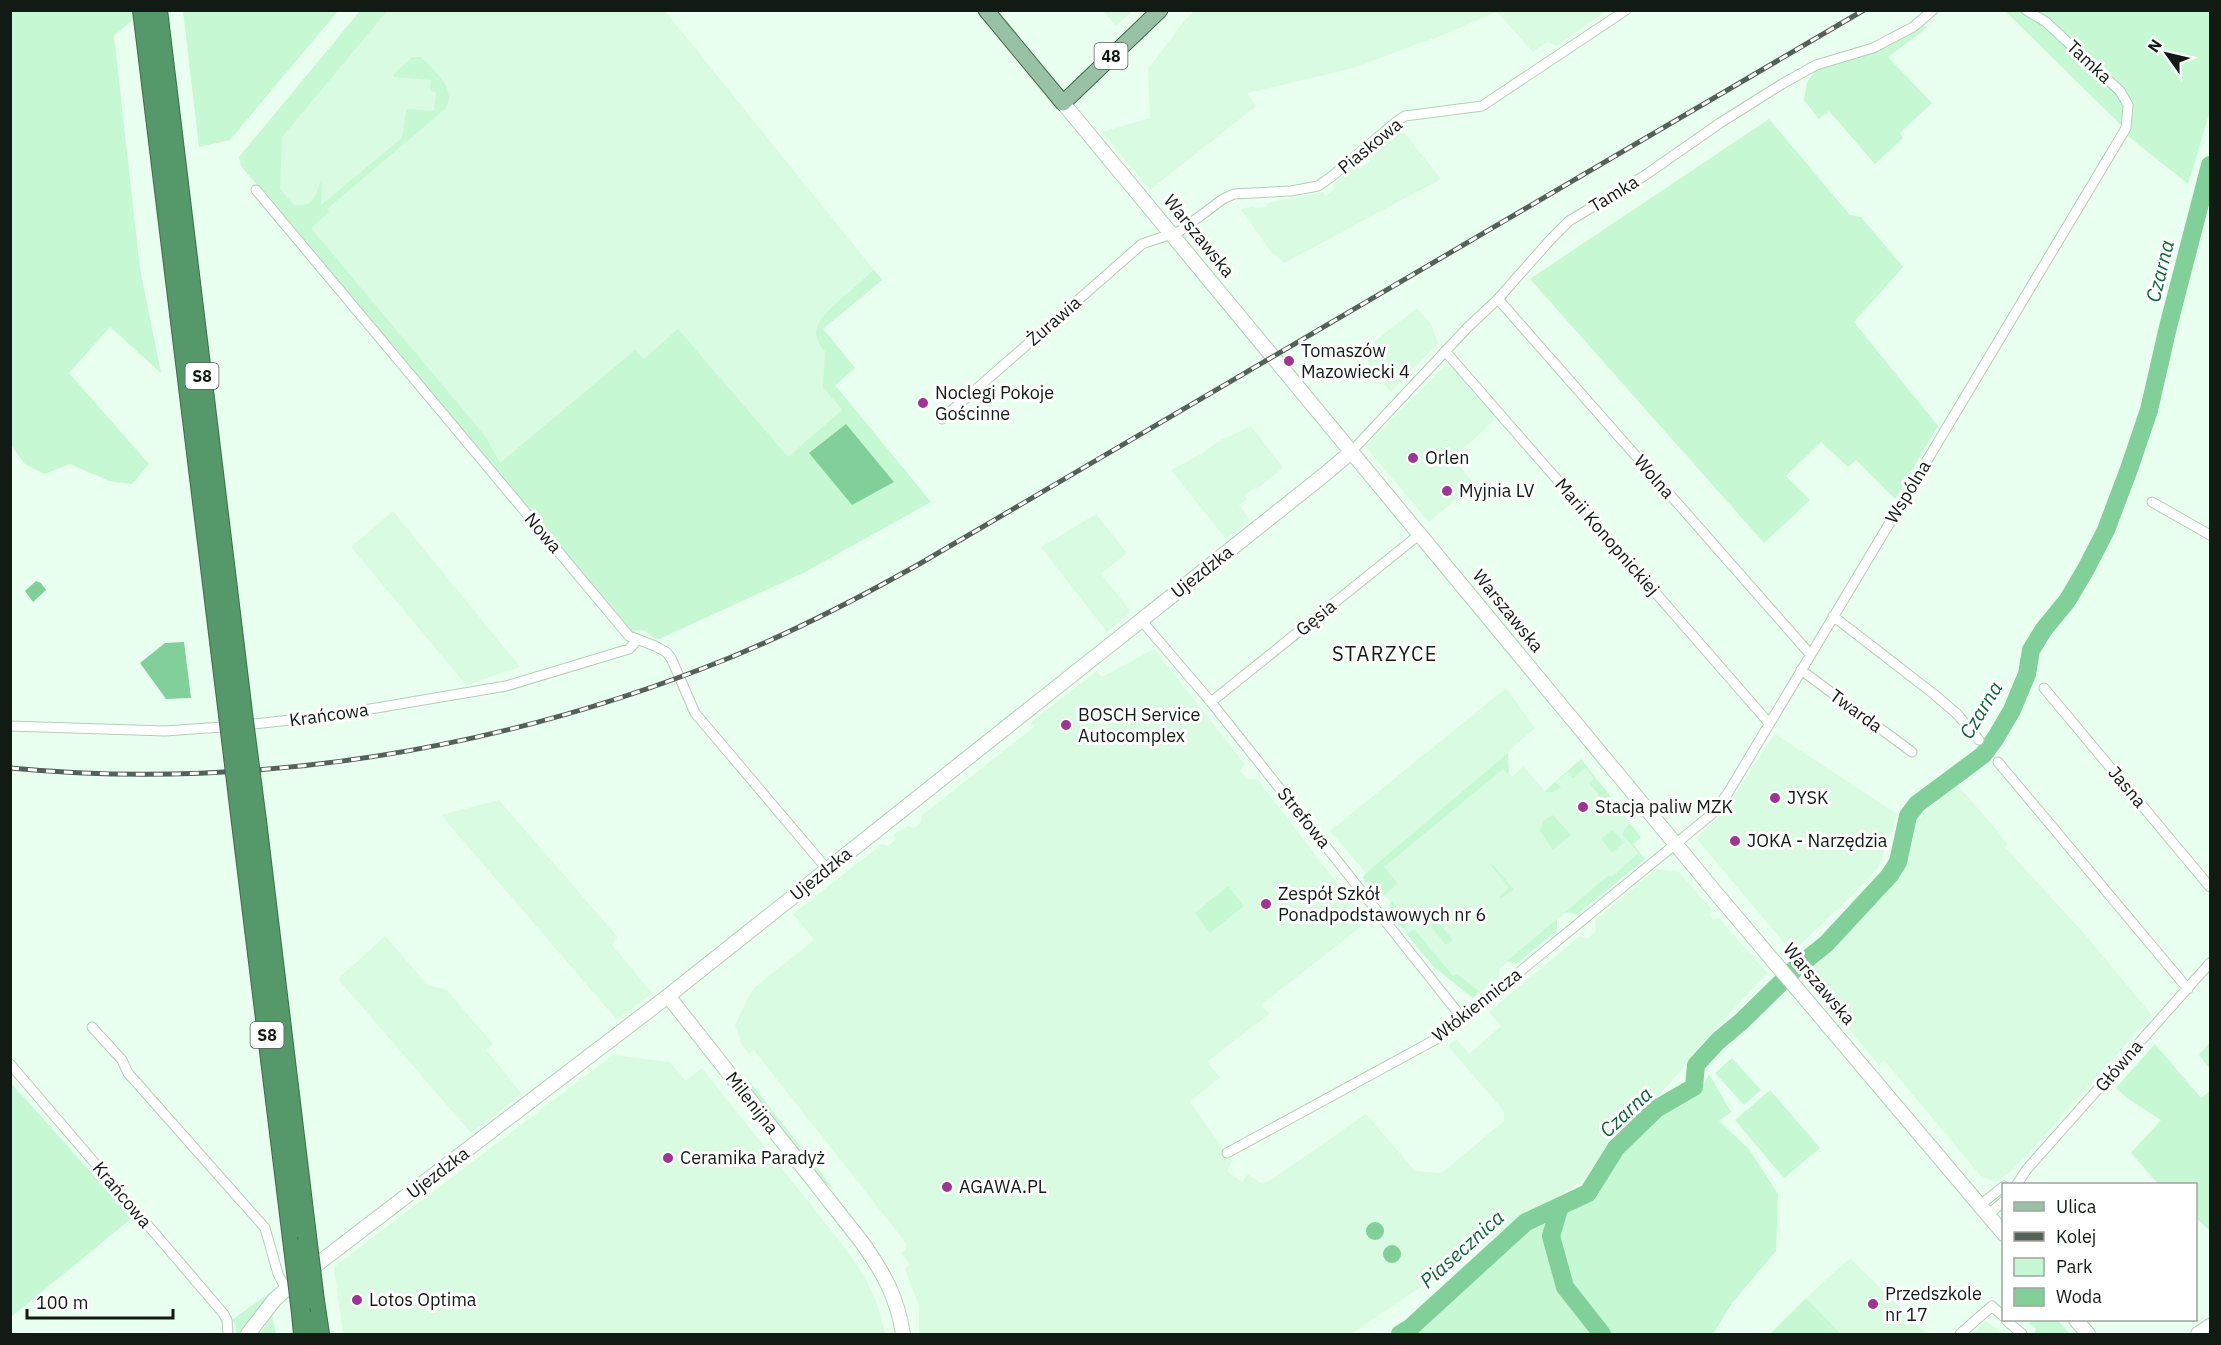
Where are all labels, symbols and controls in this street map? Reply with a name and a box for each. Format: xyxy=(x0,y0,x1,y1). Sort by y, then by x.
north arrow xyxy=(2137,24,2197,84)
street label: Tamka xyxy=(2062,35,2117,89)
text: N xyxy=(2143,35,2166,56)
road number: 48 xyxy=(1094,43,1128,69)
street label: Piaskowa xyxy=(1333,112,1407,179)
street label: Tamka xyxy=(1585,170,1643,217)
street label: Warszawska xyxy=(1159,190,1240,282)
water label: Czarna xyxy=(2139,237,2180,305)
street label: Żurawia xyxy=(1022,291,1086,350)
place label: Tomaszów Mazowiecki 4 xyxy=(1301,339,1410,383)
marker: Tomaszów Mazowiecki 4 xyxy=(1282,354,1296,368)
road number: S8 xyxy=(186,363,218,389)
place label: Noclegi Pokoje Gościnne xyxy=(935,381,1054,425)
marker: Noclegi Pokoje Gościnne xyxy=(916,396,930,410)
place label: Orlen xyxy=(1425,446,1469,469)
street label: Wolna xyxy=(1629,450,1680,504)
marker: Orlen xyxy=(1406,451,1420,465)
street label: Wspólna xyxy=(1880,456,1936,528)
street label: Marii Konopnickiej xyxy=(1550,473,1665,600)
place label: Myjnia LV xyxy=(1459,479,1535,502)
marker: Myjnia LV xyxy=(1440,484,1454,498)
street label: Nowa xyxy=(520,508,567,558)
street label: Ujezdzka xyxy=(1166,540,1238,603)
street label: Warszawska xyxy=(1468,565,1549,657)
street label: Gęsia xyxy=(1291,594,1341,641)
district label: STARZYCE xyxy=(1332,640,1438,667)
water label: Czarna xyxy=(1953,676,2008,744)
street label: Twarda xyxy=(1826,684,1887,738)
street label: Krańcowa xyxy=(288,698,370,731)
place label: BOSCH Service Autocomplex xyxy=(1078,703,1201,747)
marker: BOSCH Service Autocomplex xyxy=(1059,718,1073,732)
street label: Jasna xyxy=(2103,761,2152,813)
street label: Strefowa xyxy=(1273,782,1336,853)
place label: JYSK xyxy=(1787,786,1829,809)
marker: JYSK xyxy=(1768,791,1782,805)
place label: Stacja paliw MZK xyxy=(1595,795,1733,818)
marker: Stacja paliw MZK xyxy=(1576,800,1590,814)
place label: JOKA - Narzędzia xyxy=(1747,829,1888,852)
marker: JOKA - Narzędzia xyxy=(1728,834,1742,848)
street label: Ujezdzka xyxy=(785,842,856,905)
place label: Zespół Szkół Ponadpodstawowych nr 6 xyxy=(1278,882,1486,926)
marker: Zespół Szkół Ponadpodstawowych nr 6 xyxy=(1259,897,1273,911)
street label: Warszawska xyxy=(1778,938,1861,1030)
street label: Włókiennicza xyxy=(1427,962,1526,1047)
road number: S8 xyxy=(250,1022,284,1048)
street label: Główna xyxy=(2090,1035,2148,1096)
street label: Milenijna xyxy=(721,1067,784,1139)
water label: Czarna xyxy=(1594,1080,1658,1143)
street label: Ujezdzka xyxy=(402,1141,474,1204)
place label: Ceramika Paradyż xyxy=(680,1146,825,1169)
marker: Ceramika Paradyż xyxy=(661,1151,675,1165)
street label: Krańcowa xyxy=(88,1157,157,1233)
place label: AGAWA.PL xyxy=(959,1175,1047,1198)
marker: AGAWA.PL xyxy=(940,1180,954,1194)
legend xyxy=(2002,1183,2197,1321)
text: Ulica xyxy=(2056,1195,2097,1218)
water label: Piasecznica xyxy=(1414,1203,1510,1294)
text: Kolej xyxy=(2056,1225,2096,1248)
text: Park xyxy=(2056,1255,2093,1278)
scale bar xyxy=(27,1282,172,1320)
place label: Przedszkole nr 17 xyxy=(1885,1282,1982,1326)
text: Woda xyxy=(2056,1285,2102,1308)
place label: Lotos Optima xyxy=(369,1288,477,1311)
text: 100 m xyxy=(36,1291,88,1314)
marker: Lotos Optima xyxy=(350,1293,364,1307)
marker: Przedszkole nr 17 xyxy=(1866,1297,1880,1311)

